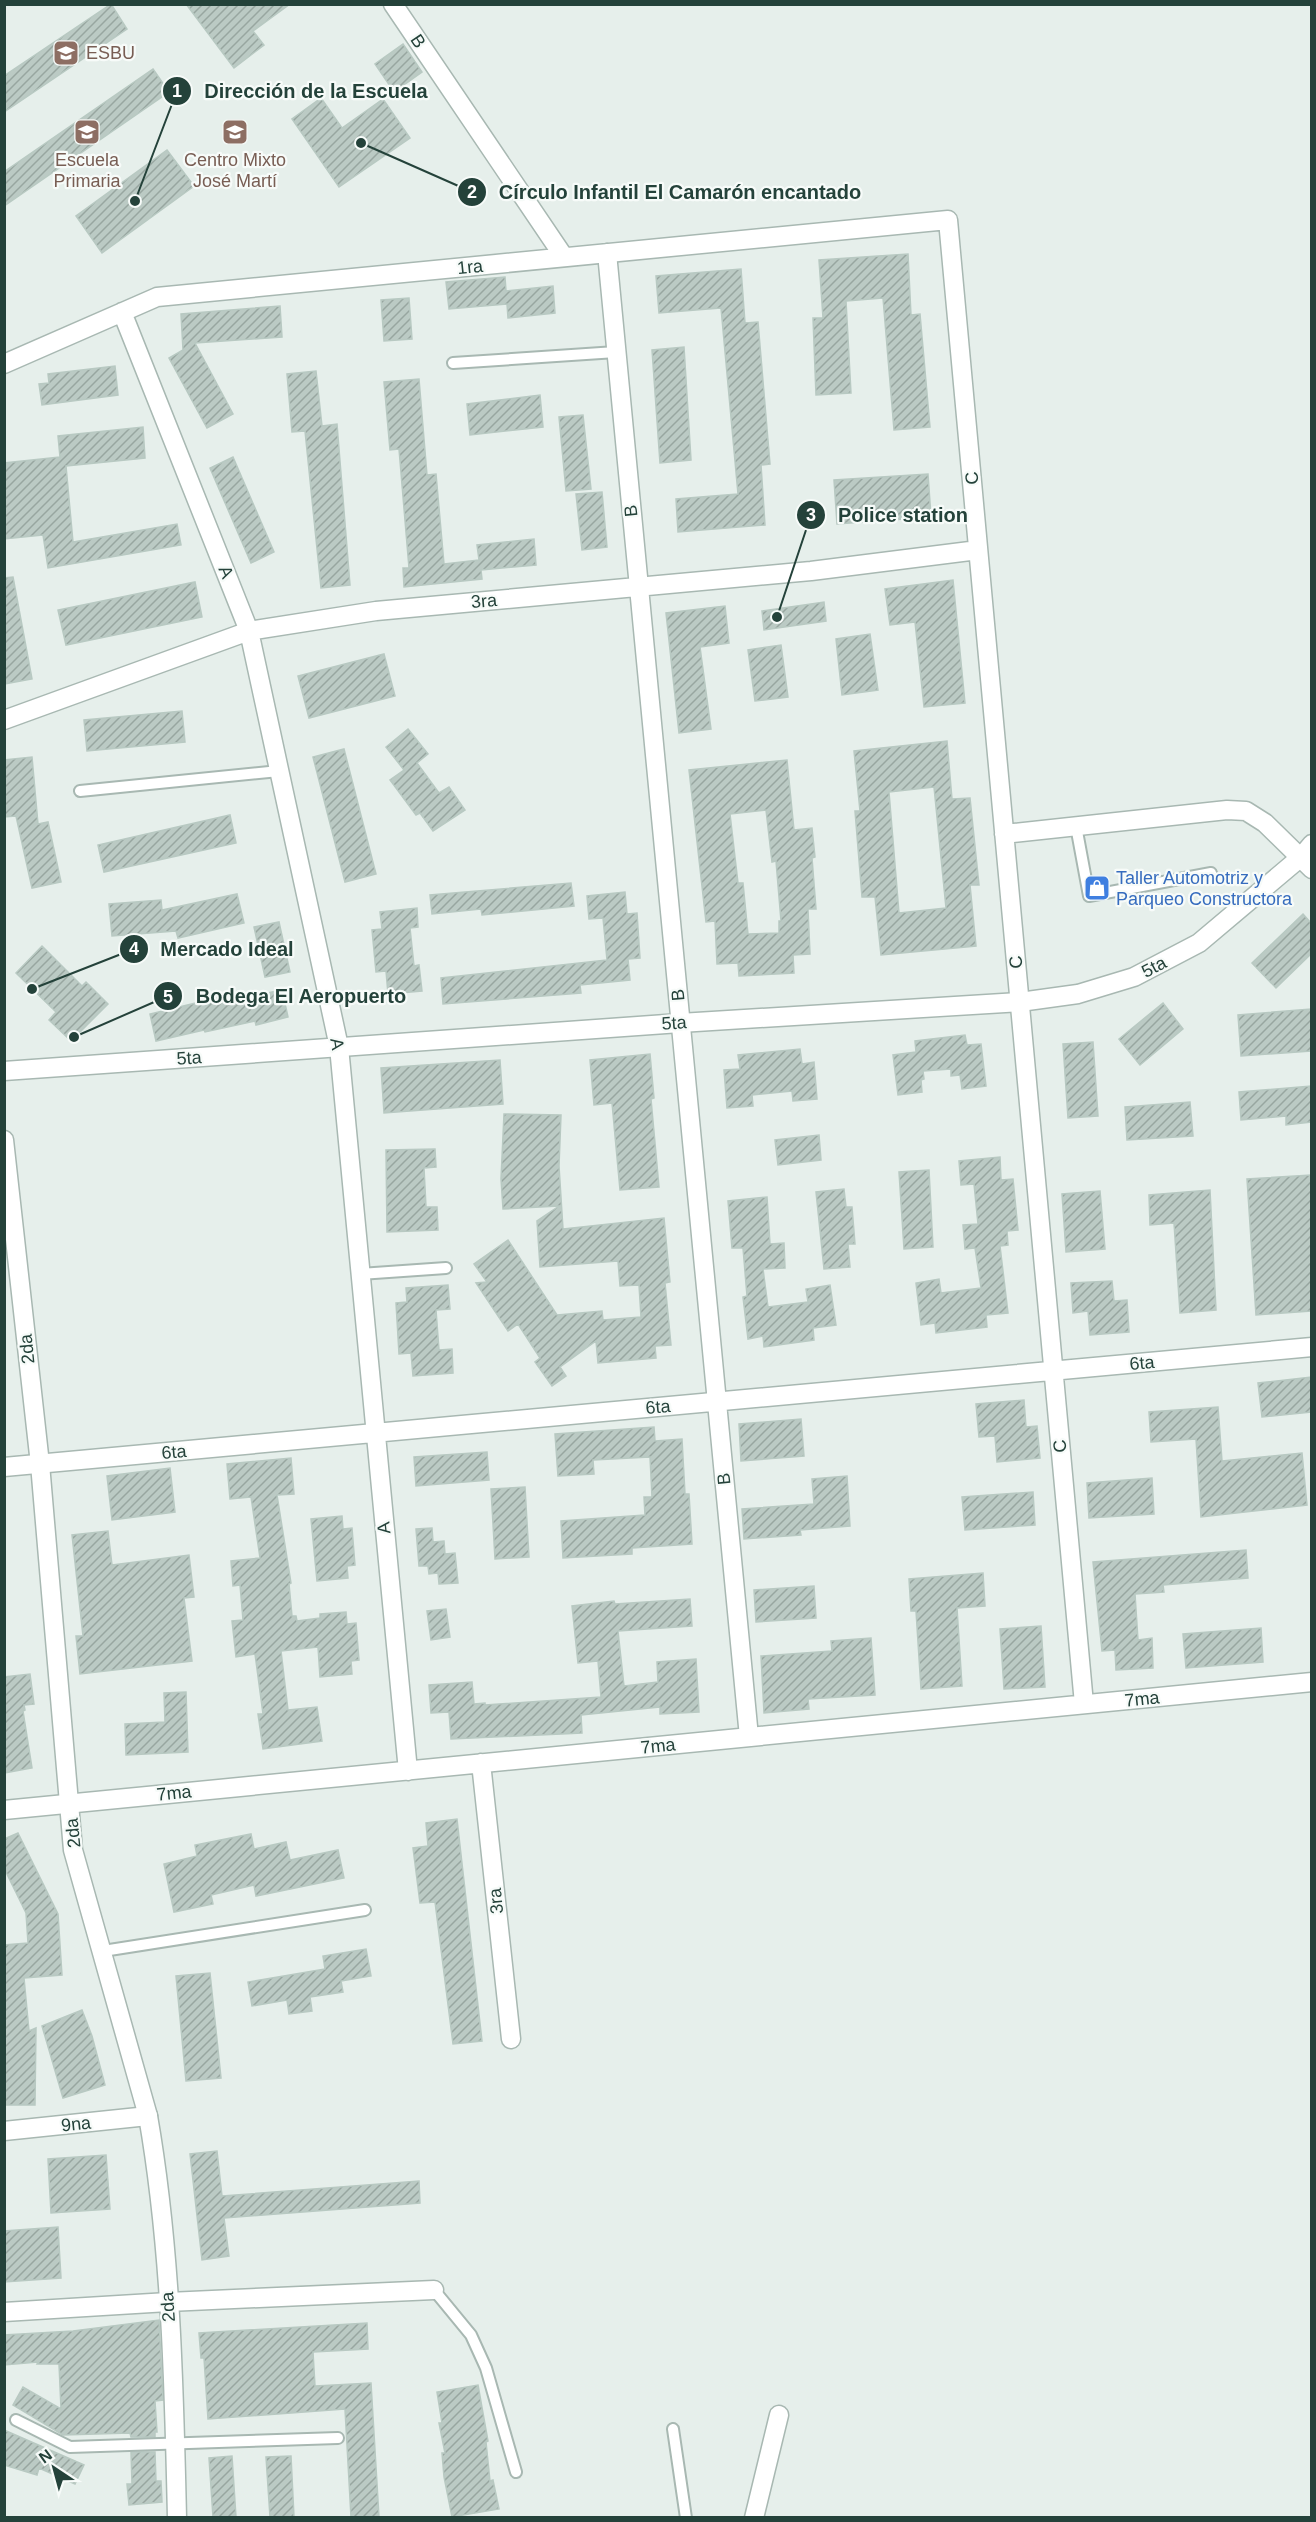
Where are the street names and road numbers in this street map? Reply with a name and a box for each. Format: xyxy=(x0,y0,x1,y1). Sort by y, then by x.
street label: B xyxy=(406,30,430,52)
street label: 1ra xyxy=(456,256,485,278)
street label: C xyxy=(961,471,983,485)
street label: B xyxy=(620,504,642,518)
street label: A xyxy=(214,563,238,581)
street label: 3ra xyxy=(470,590,499,612)
street label: 5ta xyxy=(1138,952,1171,982)
street label: C xyxy=(1005,955,1027,969)
street label: B xyxy=(668,988,688,1002)
street label: 5ta xyxy=(661,1012,688,1034)
street label: A xyxy=(326,1037,348,1051)
street label: 5ta xyxy=(176,1047,203,1069)
street label: 2da xyxy=(15,1332,39,1365)
street label: 6ta xyxy=(1129,1352,1156,1374)
street label: 6ta xyxy=(645,1396,672,1418)
street label: C xyxy=(1049,1439,1071,1453)
street label: 6ta xyxy=(161,1441,188,1463)
street label: B xyxy=(713,1472,735,1486)
street label: A xyxy=(373,1521,395,1535)
street label: 7ma xyxy=(1124,1687,1161,1711)
street label: 7ma xyxy=(640,1734,677,1758)
street label: 7ma xyxy=(156,1781,193,1805)
street label: 2da xyxy=(61,1816,85,1849)
street label: 3ra xyxy=(485,1886,507,1915)
street label: 9na xyxy=(60,2112,93,2136)
street label: 2da xyxy=(157,2290,179,2323)

